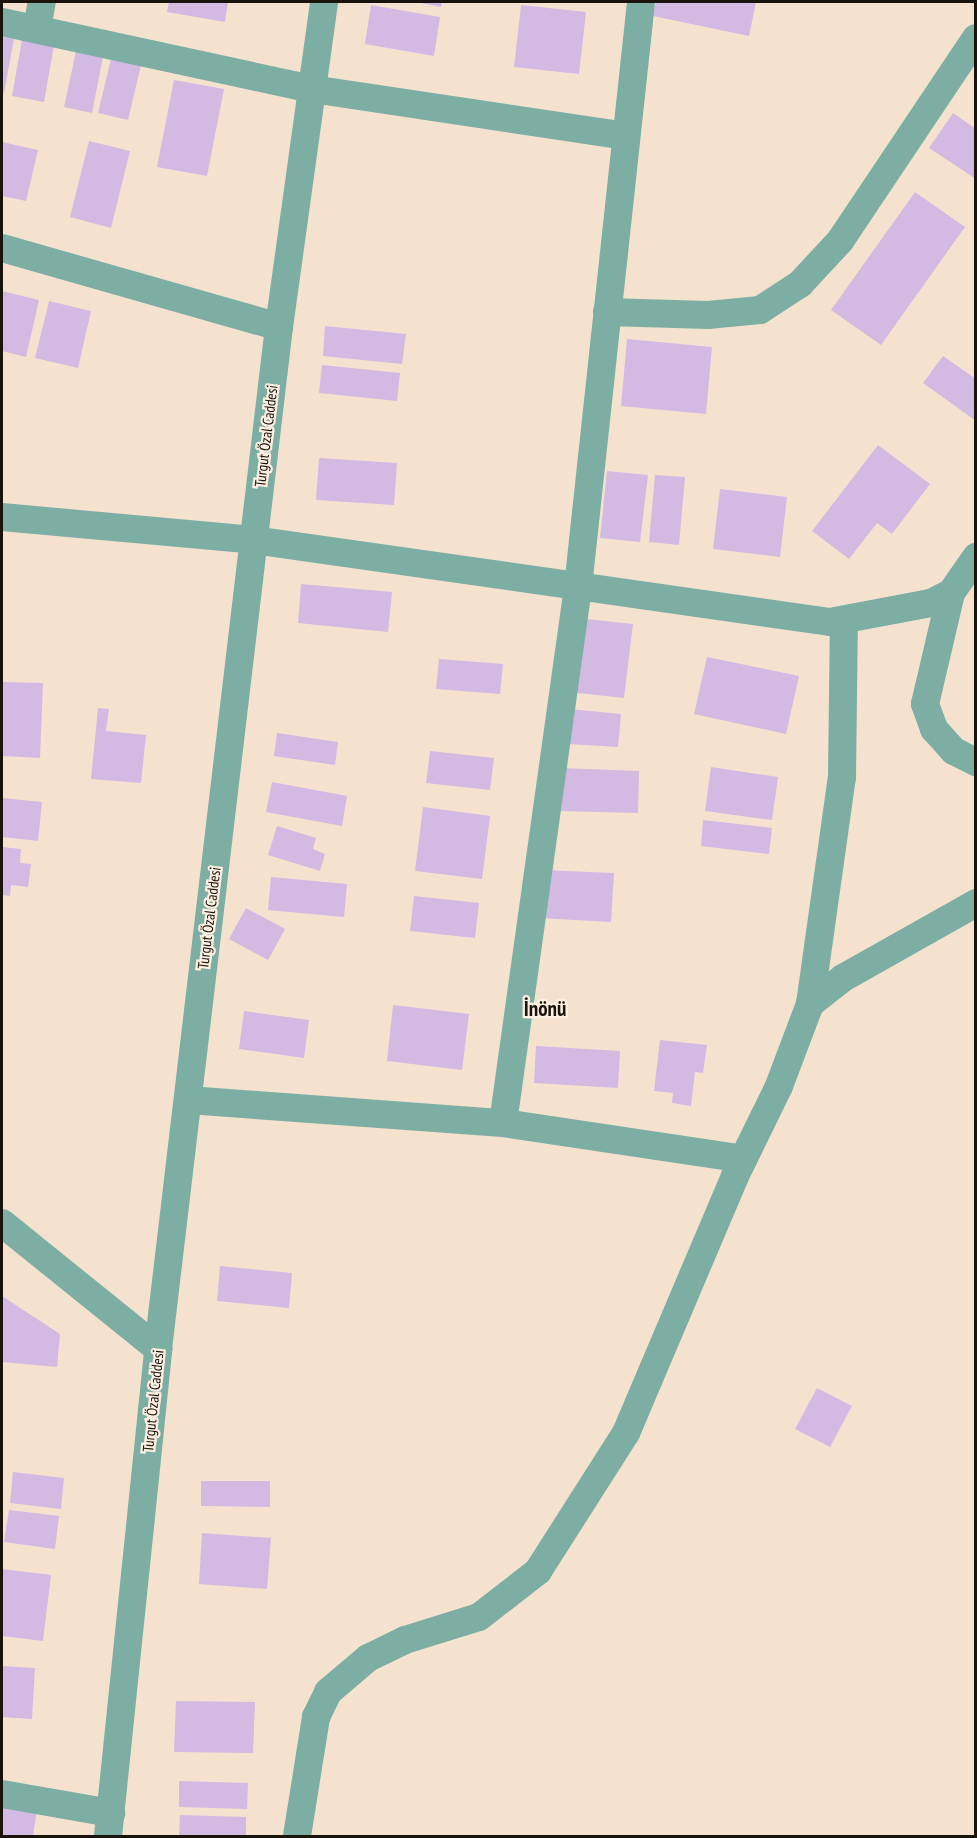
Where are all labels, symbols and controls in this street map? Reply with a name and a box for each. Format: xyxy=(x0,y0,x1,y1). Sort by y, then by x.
street label: Turgut Özal Caddesi xyxy=(251,384,281,488)
street label: Turgut Özal Caddesi xyxy=(194,866,224,970)
district label: İnönü xyxy=(524,996,566,1022)
street label: Turgut Özal Caddesi xyxy=(139,1349,167,1453)

